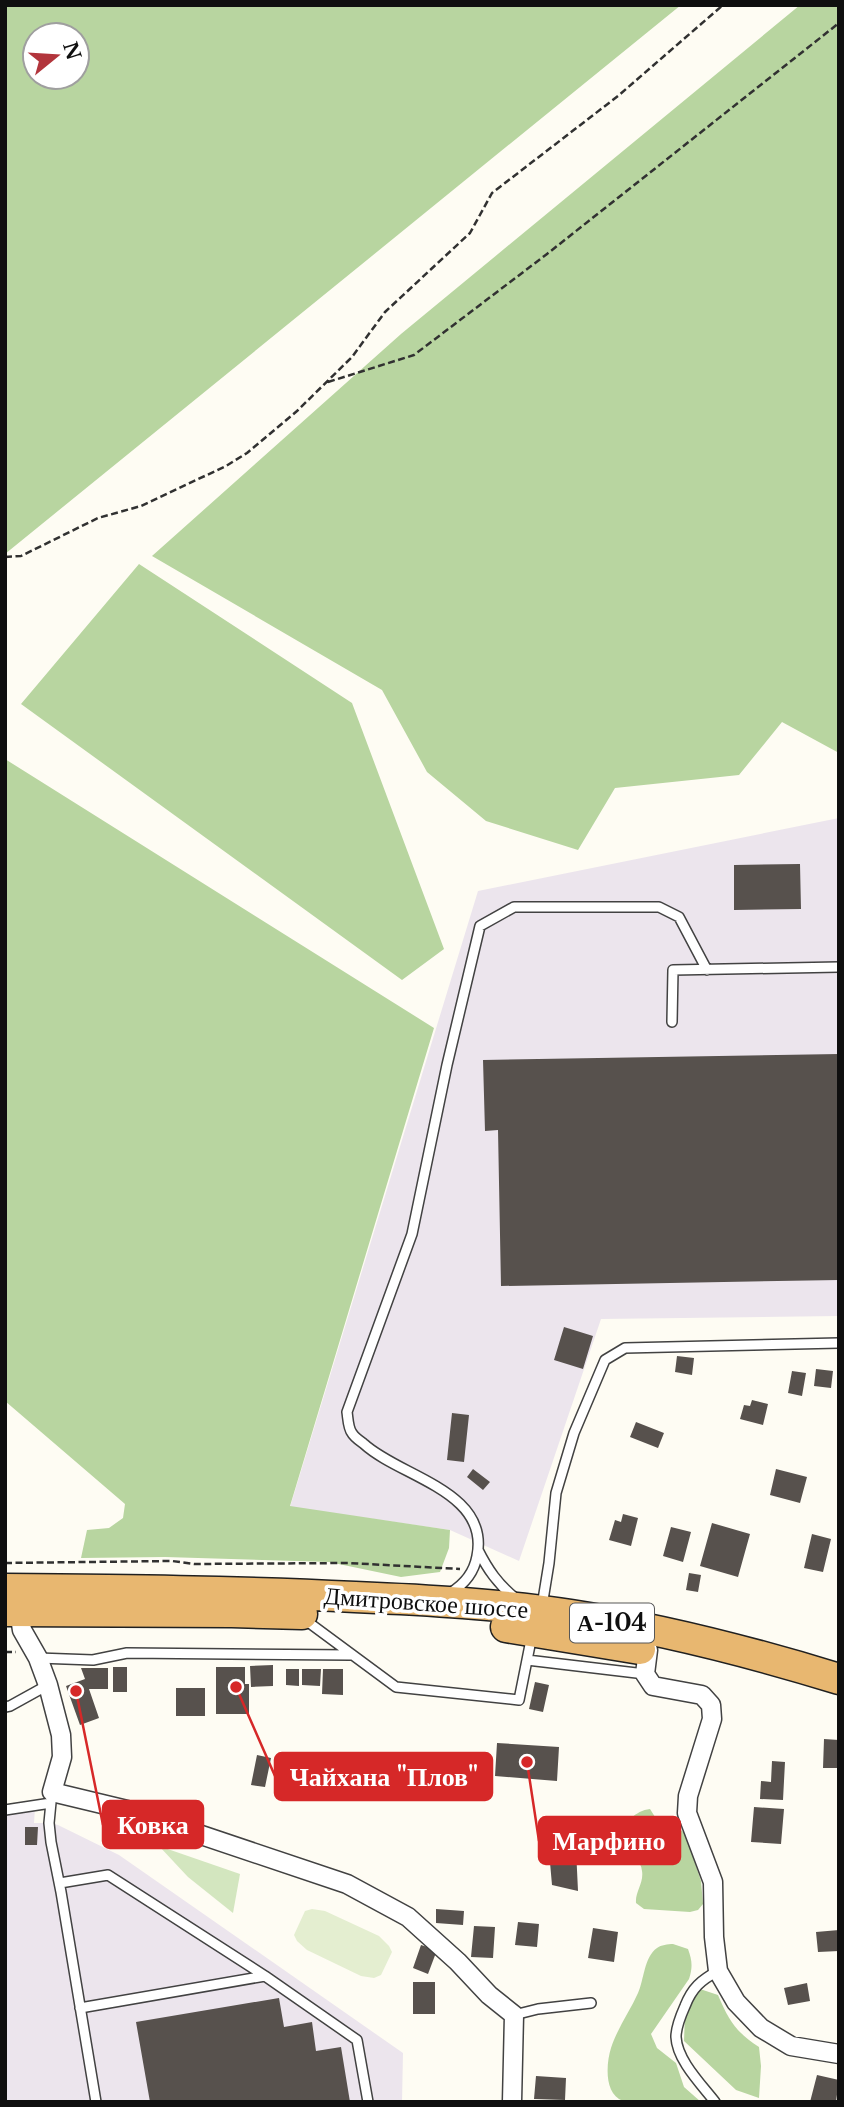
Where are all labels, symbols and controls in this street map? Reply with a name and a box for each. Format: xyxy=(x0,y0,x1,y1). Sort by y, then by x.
north arrow xyxy=(21,21,91,91)
text: N xyxy=(58,39,85,63)
street label: Дмитровское шоссе xyxy=(323,1581,529,1624)
road number: А-104 xyxy=(570,1604,654,1642)
callout: Чайхана "Плов" xyxy=(275,1753,492,1800)
text: Чайхана "Плов" xyxy=(290,1761,478,1793)
callout: Ковка xyxy=(103,1801,203,1848)
text: Ковка xyxy=(117,1809,189,1841)
callout: Марфино xyxy=(539,1817,680,1864)
text: Марфино xyxy=(553,1825,665,1857)

